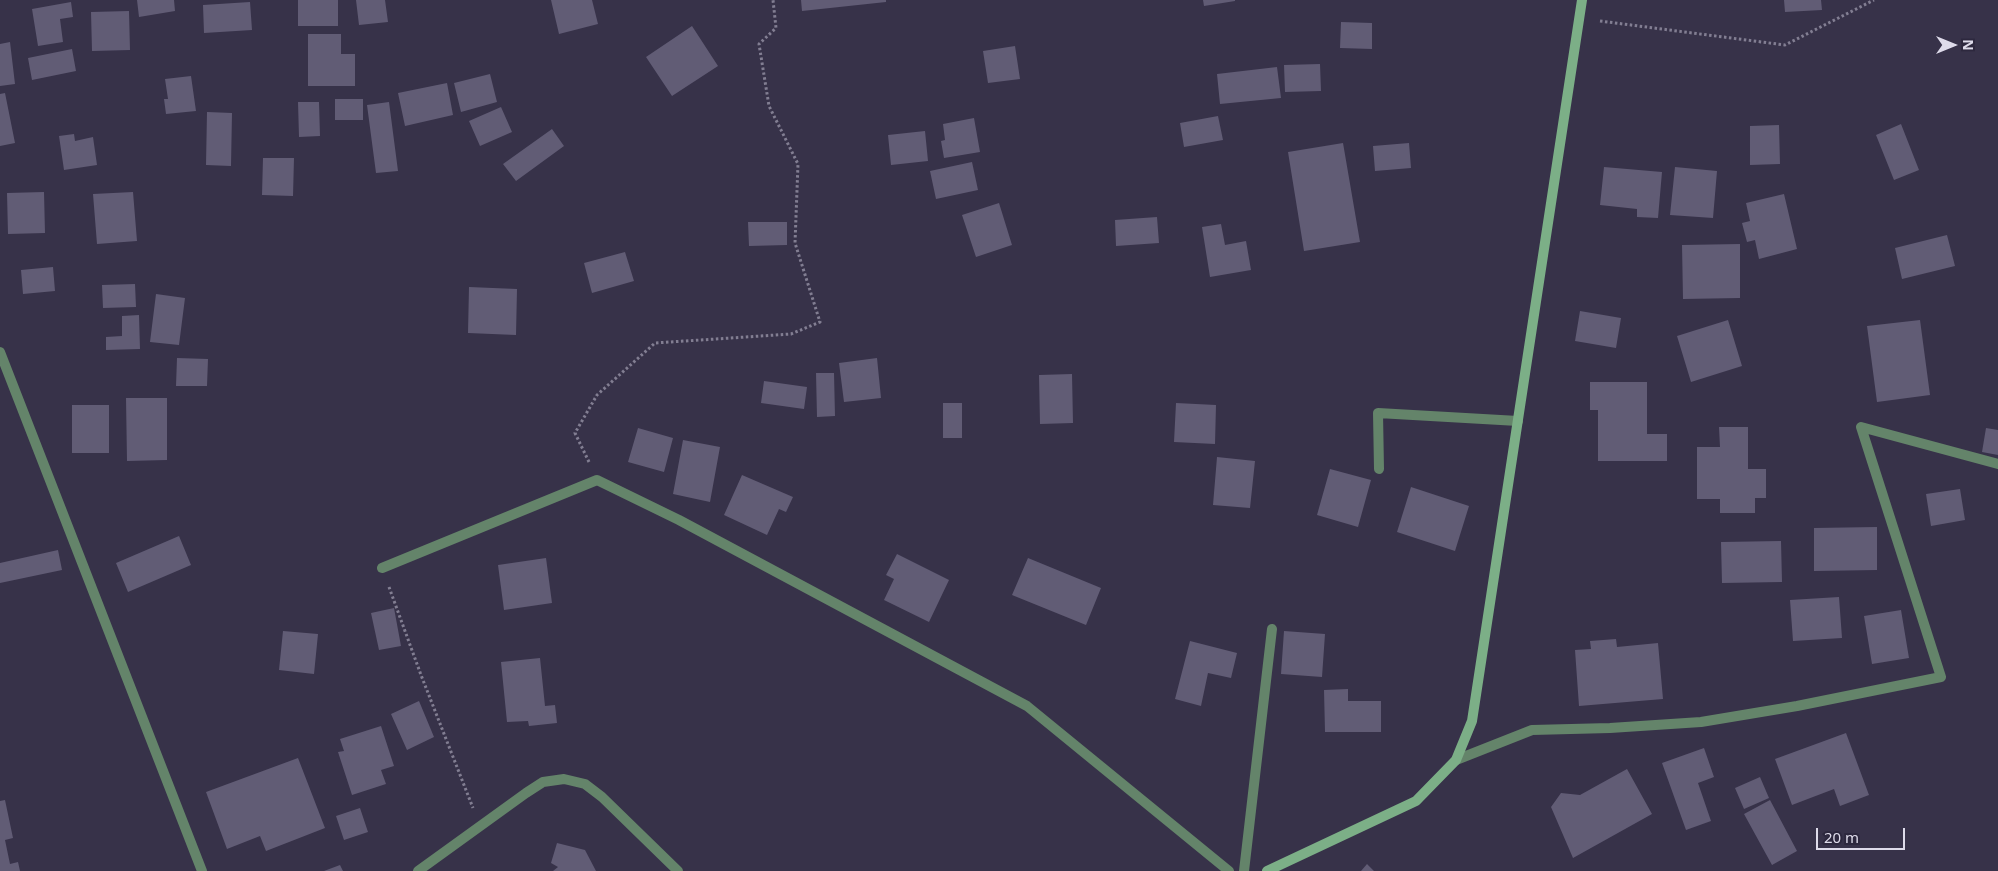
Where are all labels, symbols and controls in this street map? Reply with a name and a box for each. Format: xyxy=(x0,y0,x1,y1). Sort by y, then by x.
north arrow xyxy=(1928,20,1978,70)
text: N xyxy=(1959,39,1978,51)
scale bar xyxy=(1818,818,1907,850)
text: 20 m xyxy=(1824,827,1859,847)

